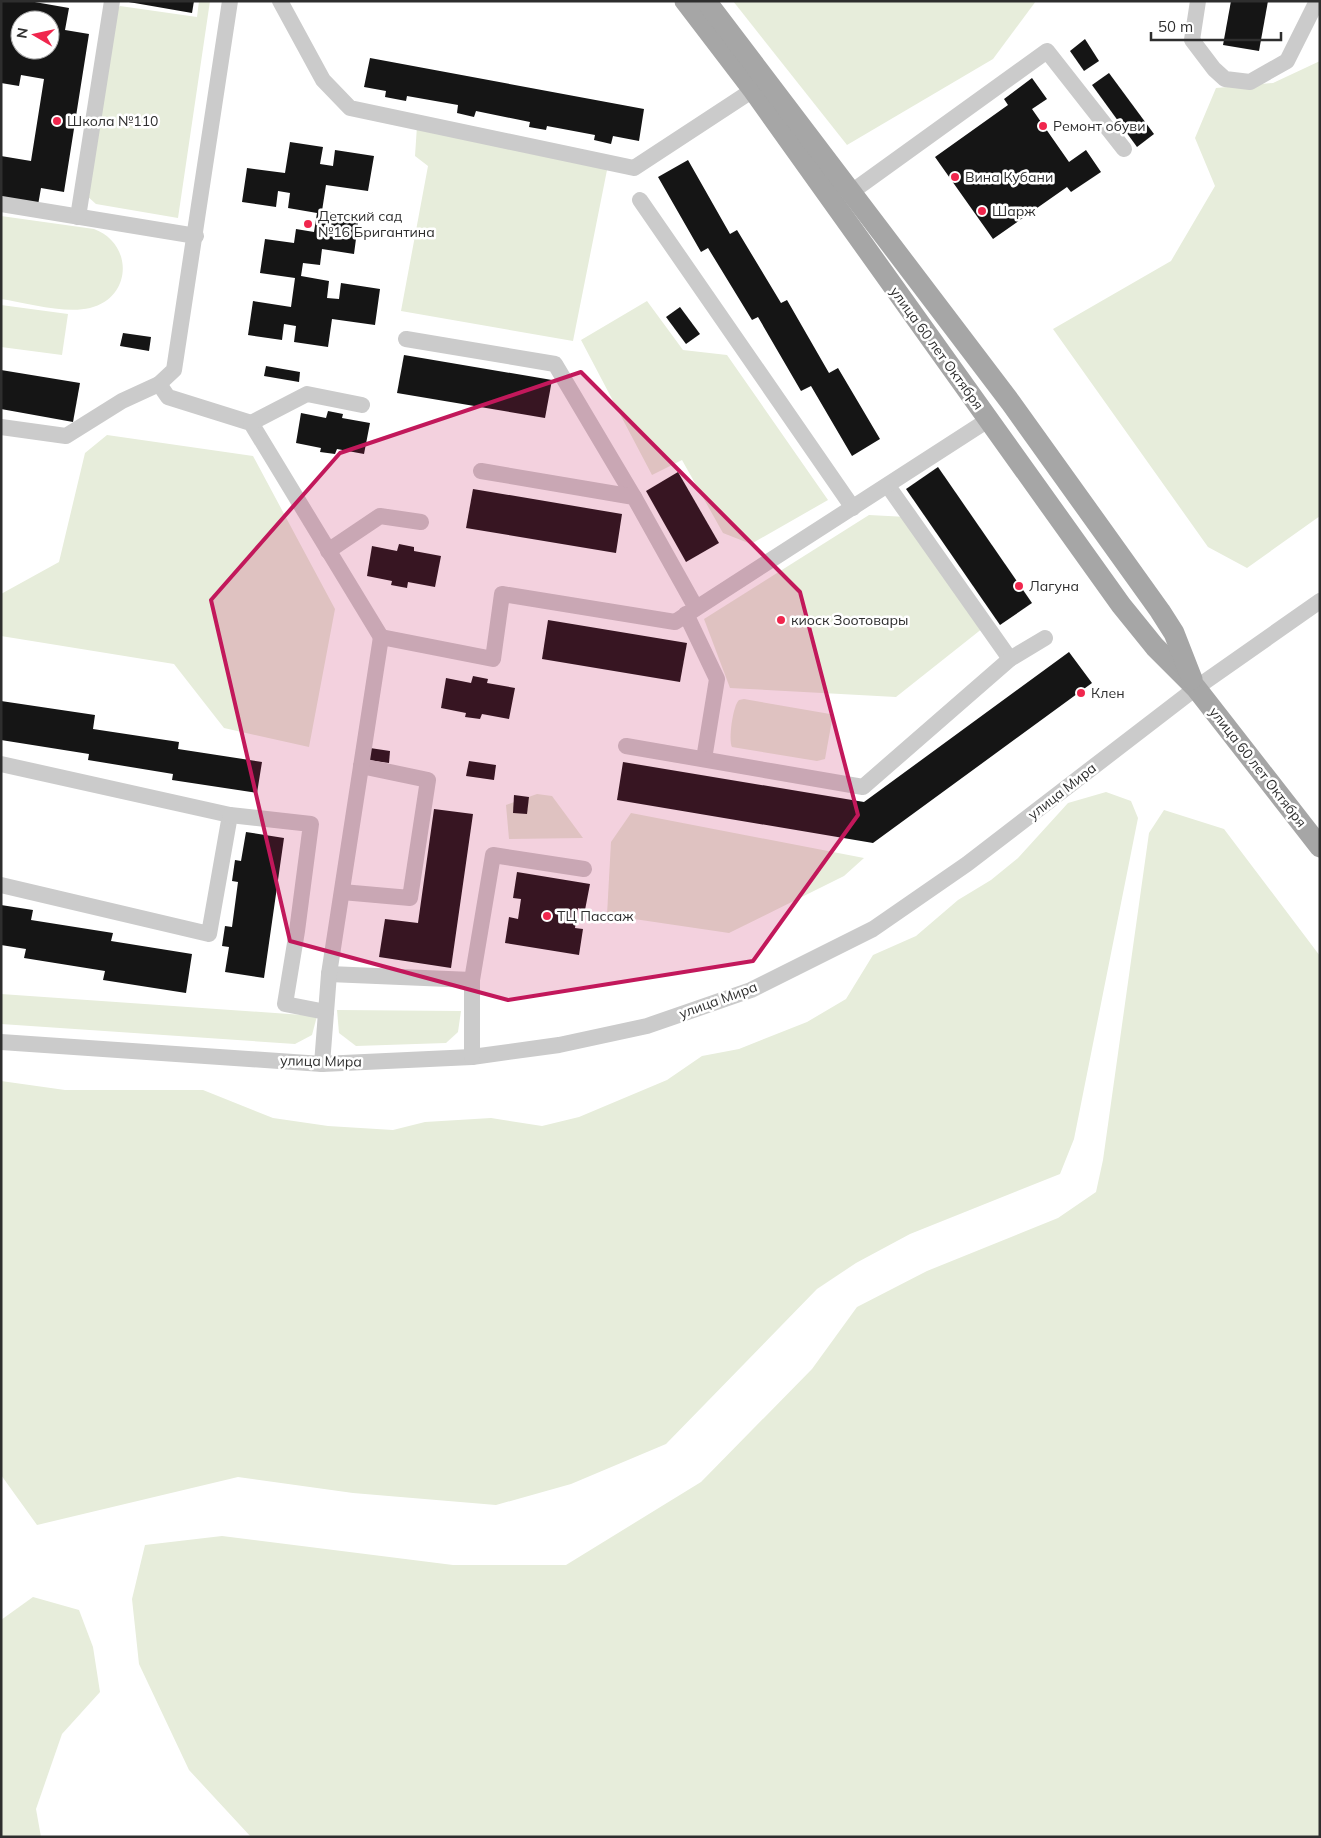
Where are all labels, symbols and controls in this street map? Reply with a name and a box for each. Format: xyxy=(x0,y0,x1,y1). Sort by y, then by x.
north arrow xyxy=(10,10,60,60)
scale bar xyxy=(1151,10,1281,42)
text: 50 m xyxy=(1158,17,1193,36)
text: N xyxy=(12,26,32,40)
place label: Школа №110 xyxy=(67,112,159,130)
marker: Школа №110 xyxy=(51,115,63,127)
place label: Ремонт обуви xyxy=(1053,117,1146,135)
marker: Ремонт обуви xyxy=(1037,120,1049,132)
place label: Вина Кубани xyxy=(965,168,1053,186)
marker: Вина Кубани xyxy=(949,171,961,183)
place label: Шарж xyxy=(992,202,1036,220)
marker: Шарж xyxy=(976,205,988,217)
place label: Детский сад №16 Бригантина xyxy=(318,207,435,241)
marker: Детский сад №16 Бригантина xyxy=(302,218,314,230)
street label: улица 60 лет Октября xyxy=(886,283,988,413)
place label: Лагуна xyxy=(1029,577,1079,595)
marker: Лагуна xyxy=(1013,580,1025,592)
place label: киоск Зоотовары xyxy=(791,611,908,629)
marker: киоск Зоотовары xyxy=(775,614,787,626)
place label: Клен xyxy=(1091,684,1125,702)
marker: Клен xyxy=(1075,687,1087,699)
street label: улица 60 лет Октября xyxy=(1205,703,1311,831)
street label: улица Мира xyxy=(1024,759,1100,823)
place label: ТЦ Пассаж xyxy=(557,907,634,925)
marker: ТЦ Пассаж xyxy=(541,910,553,922)
street label: улица Мира xyxy=(676,978,760,1022)
street label: улица Мира xyxy=(280,1051,362,1071)

